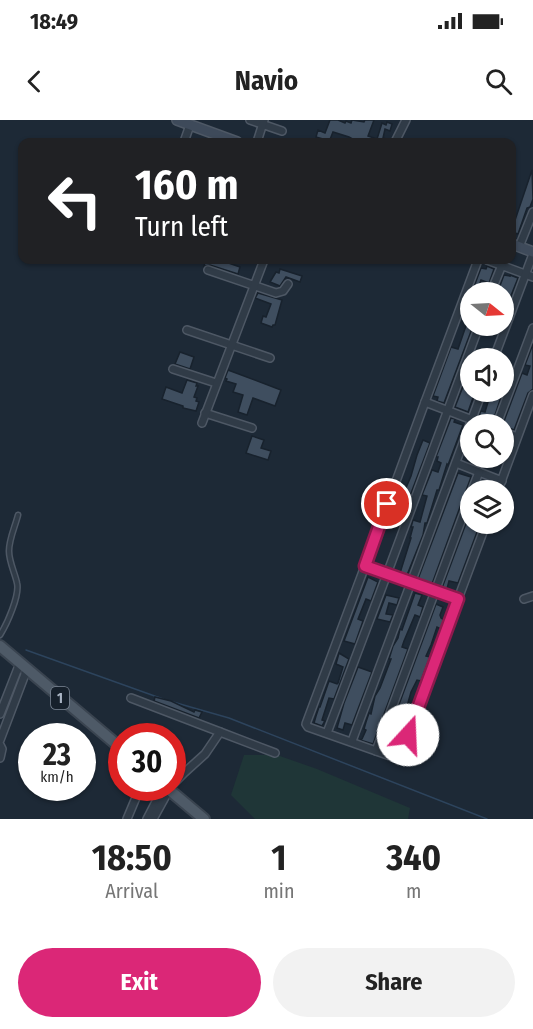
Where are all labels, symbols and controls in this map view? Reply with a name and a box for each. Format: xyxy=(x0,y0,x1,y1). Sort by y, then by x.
text: 18:49 xyxy=(30,8,78,35)
icon: back xyxy=(18,65,51,98)
text: Navio xyxy=(235,65,298,97)
icon: search xyxy=(482,65,515,98)
text: 160 m xyxy=(135,160,238,210)
icon: left xyxy=(36,162,114,240)
text: Turn left xyxy=(135,211,228,243)
north arrow xyxy=(460,282,514,336)
map controls xyxy=(460,282,514,534)
button: sound xyxy=(460,348,514,402)
button: search xyxy=(460,414,514,468)
pin xyxy=(361,478,412,529)
button: layers xyxy=(460,480,514,534)
icon: arrive xyxy=(370,487,403,520)
road number: 1 xyxy=(51,687,69,709)
position arrow xyxy=(376,703,440,767)
speed limit sign: 30 xyxy=(108,723,186,801)
text: 23 xyxy=(43,737,71,773)
text: km/h xyxy=(40,768,74,786)
text: 18:50 xyxy=(92,836,172,880)
text: 1 xyxy=(271,836,287,880)
text: 340 xyxy=(386,836,441,880)
text: Arrival xyxy=(105,879,158,903)
text: min xyxy=(263,879,294,903)
text: m xyxy=(406,879,421,903)
button: Exit xyxy=(18,948,261,1017)
button: Share xyxy=(273,948,515,1017)

